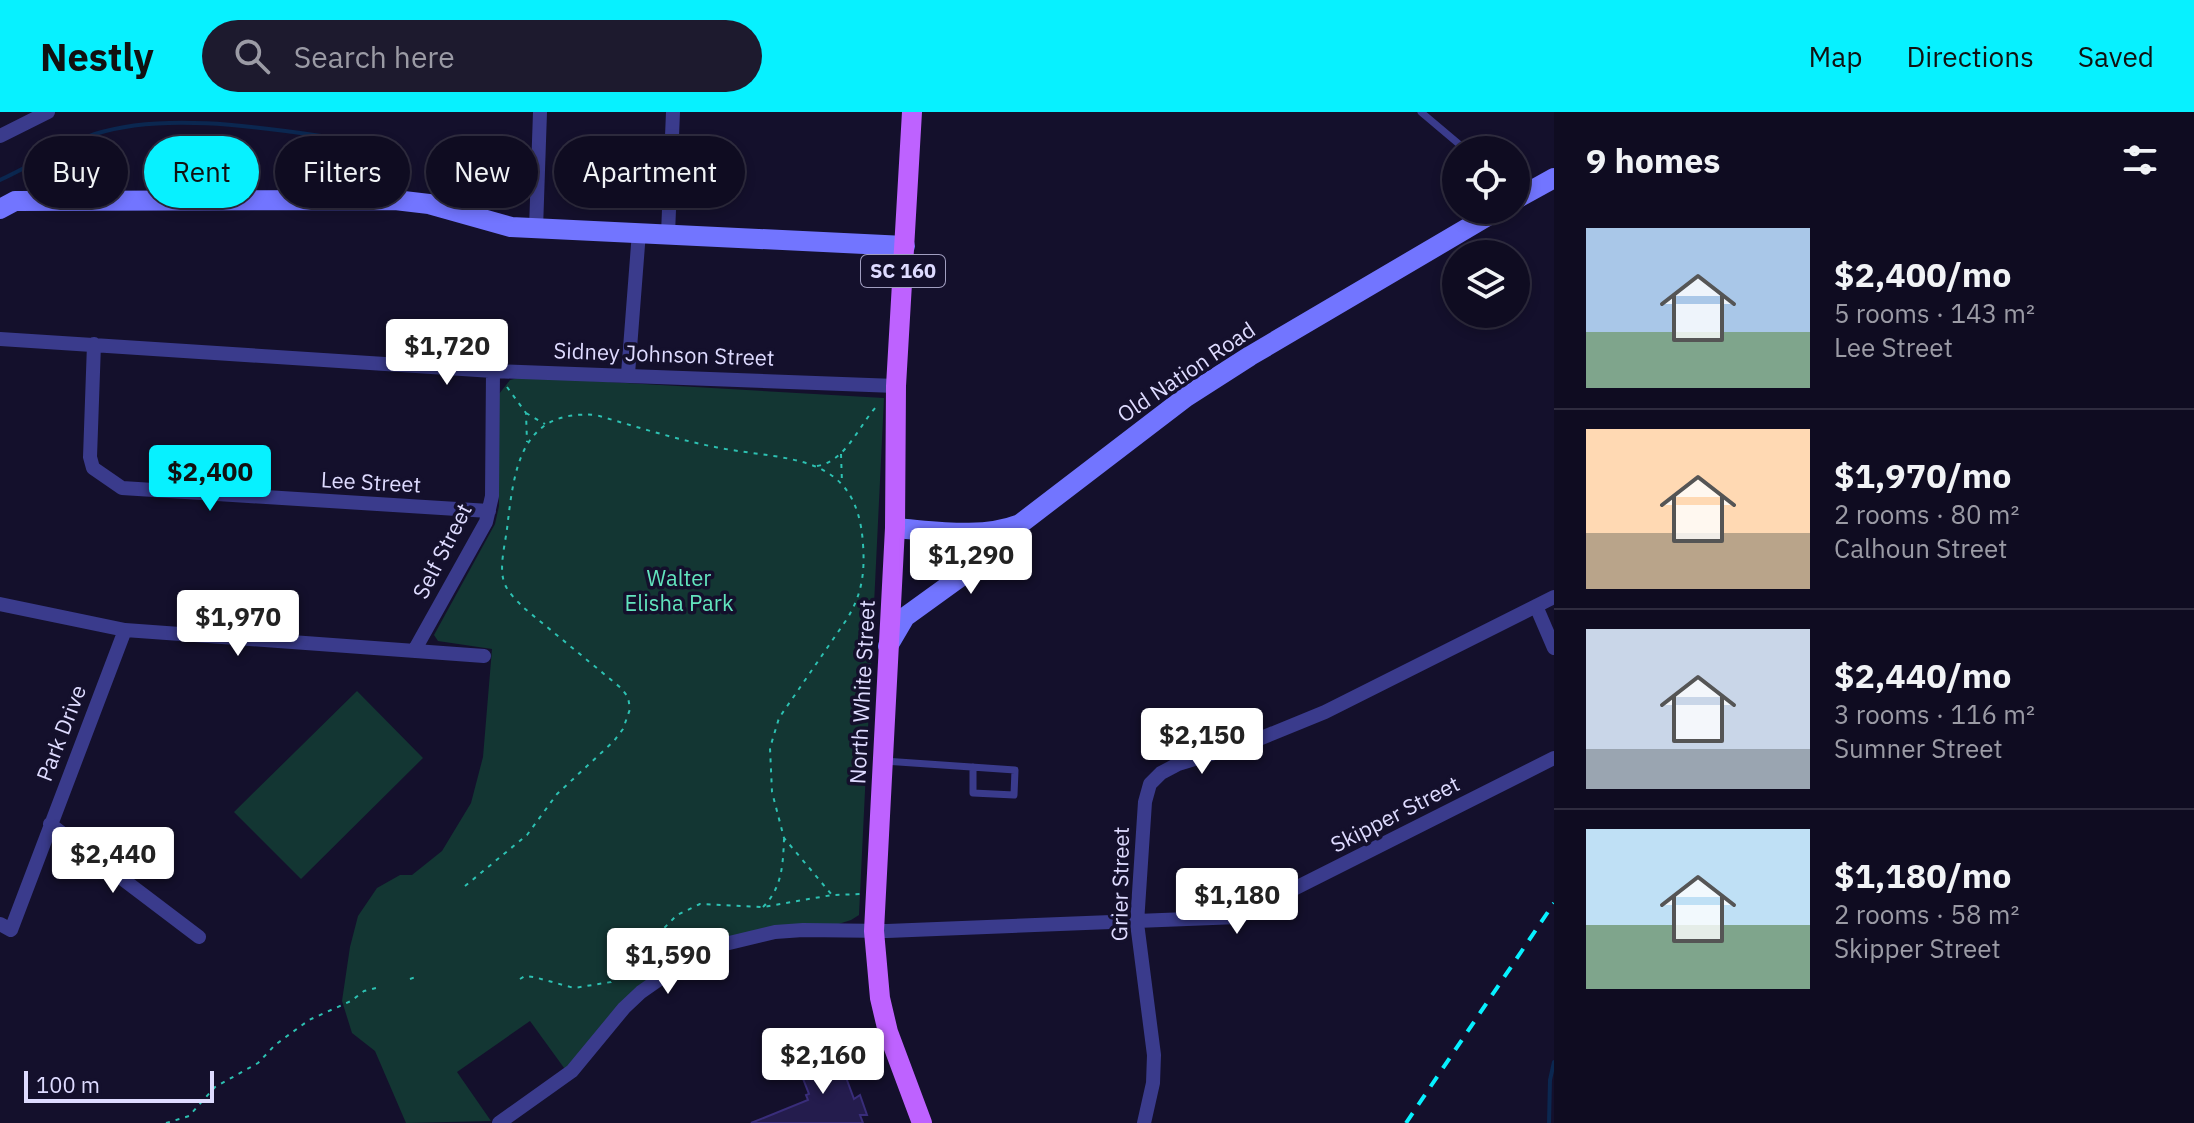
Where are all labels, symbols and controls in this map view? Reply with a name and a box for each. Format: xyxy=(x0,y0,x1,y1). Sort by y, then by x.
search box xyxy=(202,20,762,92)
text: Nestly xyxy=(40,32,154,81)
icon: search xyxy=(230,34,274,78)
text: Search here xyxy=(294,37,455,76)
text: Map xyxy=(1808,38,1862,75)
text: Directions xyxy=(1906,38,2034,75)
text: Saved xyxy=(2078,38,2154,75)
chip: Buy xyxy=(24,136,128,208)
chip: Rent xyxy=(144,136,259,208)
chip: Filters xyxy=(275,136,410,208)
chip: New xyxy=(426,136,538,208)
chip: Apartment xyxy=(554,136,745,208)
map controls xyxy=(1442,136,1530,328)
button: locate xyxy=(1442,136,1530,224)
text: 9 homes xyxy=(1586,138,1721,182)
icon: filters xyxy=(2118,138,2162,182)
button: layers xyxy=(1442,240,1530,328)
text: $2,400/mo xyxy=(1834,252,2011,296)
road number: SC 160 xyxy=(861,255,945,287)
icon: home xyxy=(1650,260,1746,356)
text: 5 rooms · 143 m² xyxy=(1834,296,2035,330)
street label: Old Nation Road xyxy=(1111,315,1260,429)
pin: $1,720 xyxy=(382,319,512,387)
text: $1,720 xyxy=(404,328,490,362)
text: Lee Street xyxy=(1834,330,1953,364)
street label: Sidney Johnson Street xyxy=(553,335,775,372)
pin: $2,400 xyxy=(145,445,275,513)
text: $1,970/mo xyxy=(1834,453,2011,497)
text: $2,400 xyxy=(167,454,253,488)
icon: home xyxy=(1650,461,1746,557)
street label: Lee Street xyxy=(320,464,422,499)
text: 2 rooms · 80 m² xyxy=(1834,497,2019,531)
street label: Self Street xyxy=(405,498,478,603)
pin: $1,290 xyxy=(906,528,1036,596)
text: Calhoun Street xyxy=(1834,531,2007,565)
text: $1,290 xyxy=(928,537,1014,571)
park label: Walter Elisha Park xyxy=(625,563,734,617)
pin: $1,970 xyxy=(173,590,303,658)
text: $1,970 xyxy=(195,599,281,633)
street label: North White Street xyxy=(842,599,881,785)
text: $2,440/mo xyxy=(1834,653,2011,697)
icon: home xyxy=(1650,661,1746,757)
street label: Park Drive xyxy=(29,681,92,785)
text: 3 rooms · 116 m² xyxy=(1834,697,2035,731)
pin: $2,150 xyxy=(1137,708,1267,776)
text: $2,150 xyxy=(1159,717,1245,751)
text: Sumner Street xyxy=(1834,731,2003,765)
street label: Skipper Street xyxy=(1325,769,1464,859)
street label: Grier Street xyxy=(1104,826,1135,942)
pin: $2,440 xyxy=(48,827,178,895)
text: $2,440 xyxy=(70,836,156,870)
text: $1,180/mo xyxy=(1834,853,2011,897)
icon: home xyxy=(1650,861,1746,957)
pin: $1,180 xyxy=(1172,868,1302,936)
text: $1,180 xyxy=(1194,877,1280,911)
text: 2 rooms · 58 m² xyxy=(1834,897,2019,931)
pin: $1,590 xyxy=(603,928,733,996)
text: Skipper Street xyxy=(1834,931,2001,965)
text: $1,590 xyxy=(625,937,711,971)
pin: $2,160 xyxy=(758,1028,888,1096)
text: $2,160 xyxy=(780,1037,866,1071)
scale bar xyxy=(24,1067,214,1103)
text: 100 m xyxy=(36,1070,100,1099)

